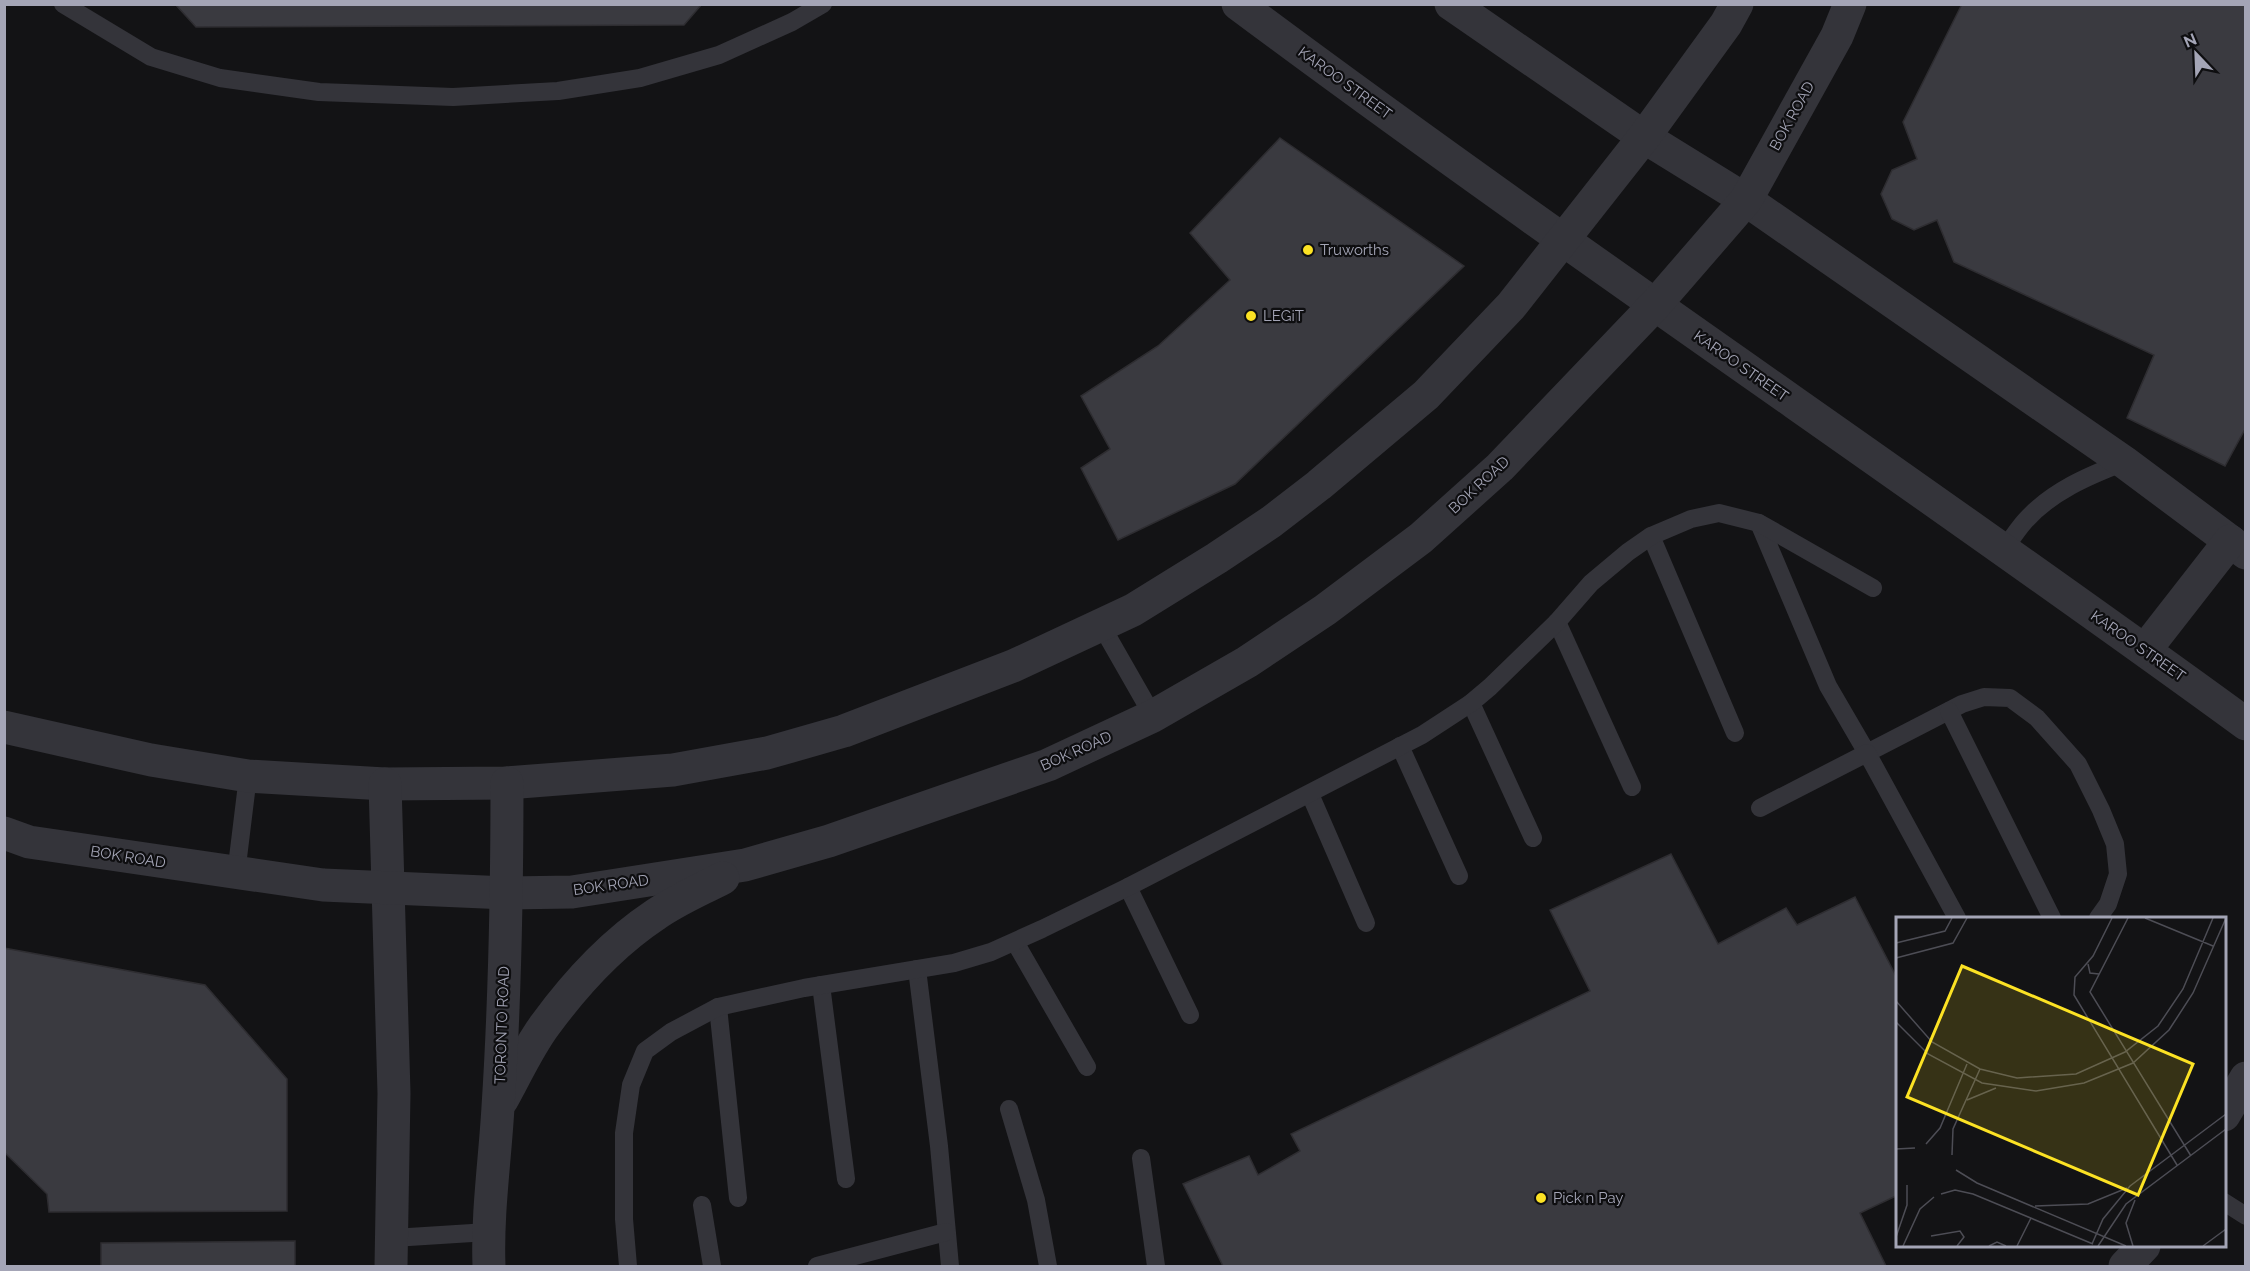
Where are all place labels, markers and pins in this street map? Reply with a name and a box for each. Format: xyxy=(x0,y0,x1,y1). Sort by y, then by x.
place label: Truworths xyxy=(1320,241,1389,259)
marker: Truworths xyxy=(1301,243,1315,257)
place label: LEGiT xyxy=(1263,307,1304,325)
marker: LEGiT xyxy=(1244,309,1258,323)
place label: Pick n Pay xyxy=(1553,1189,1624,1207)
marker: Pick n Pay xyxy=(1534,1191,1548,1205)

